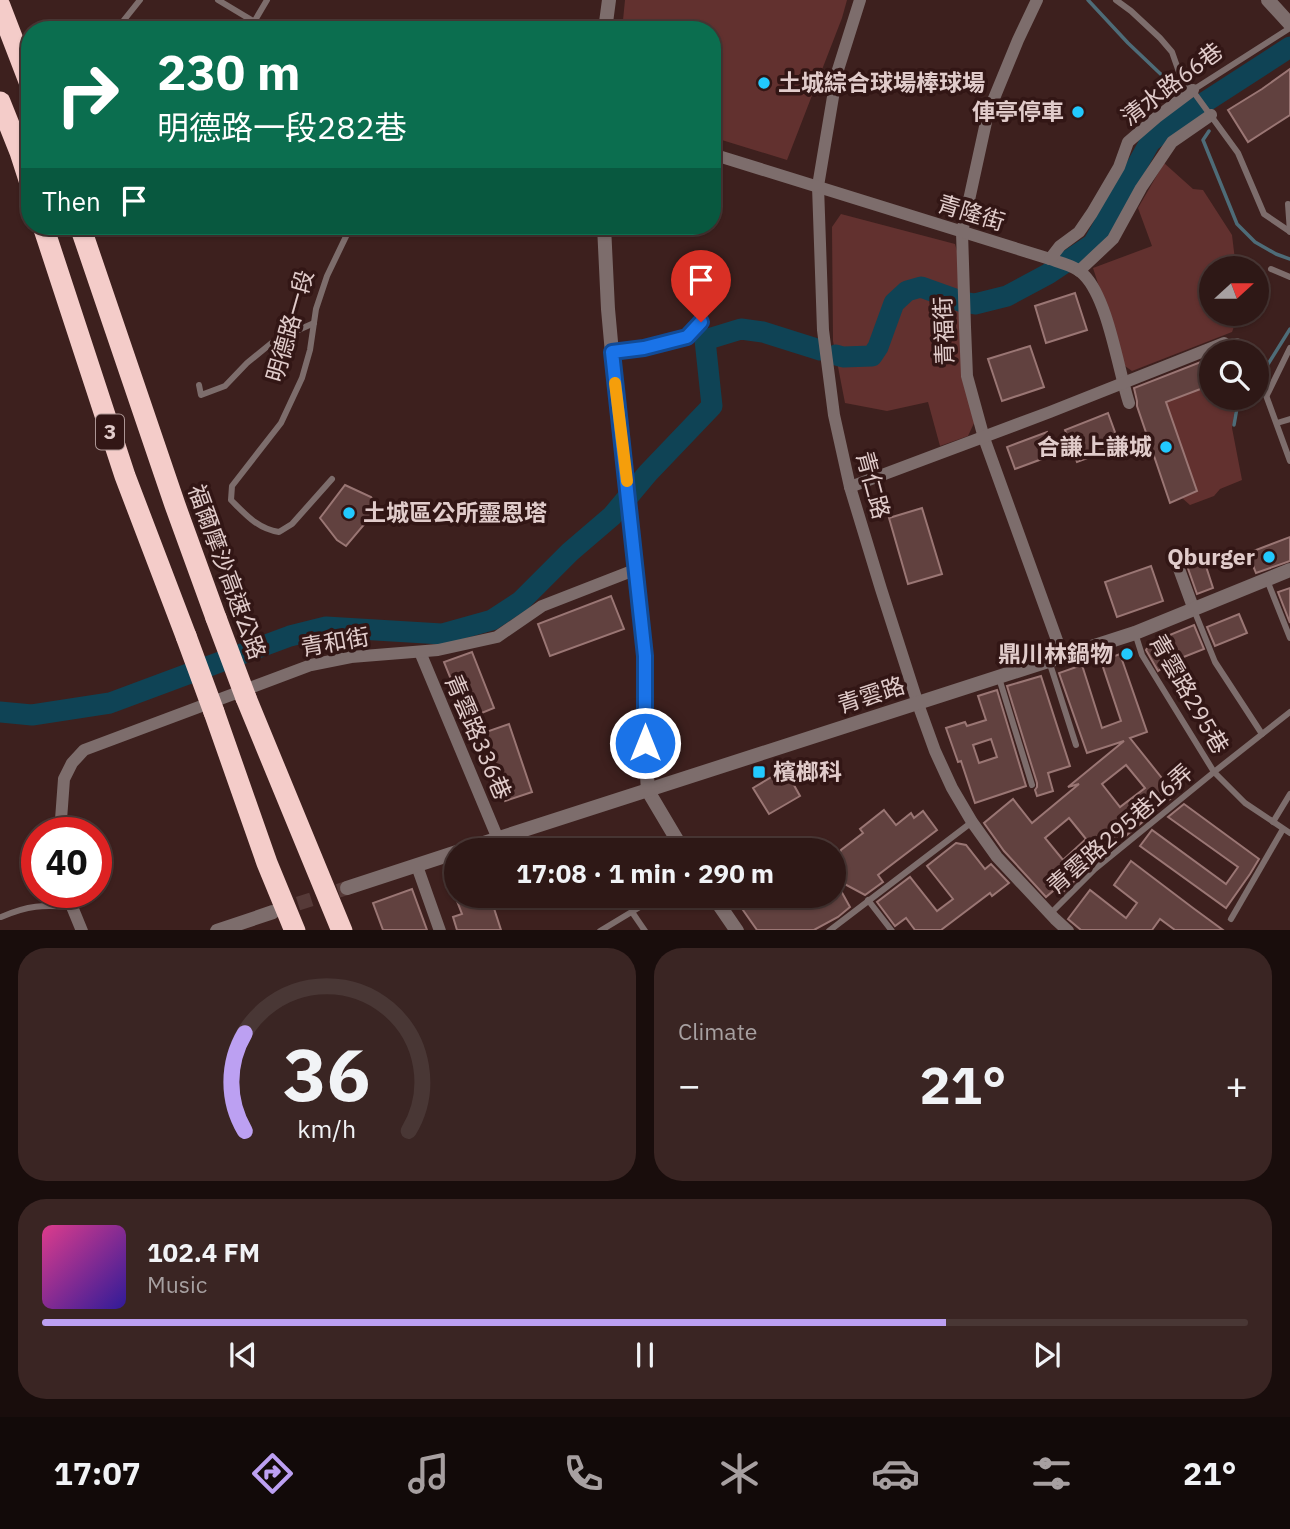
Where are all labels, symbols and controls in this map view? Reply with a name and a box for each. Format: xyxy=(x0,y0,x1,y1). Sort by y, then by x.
street label: 清水路66巷 xyxy=(1115,35,1228,131)
text: 230 m xyxy=(157,40,301,103)
icon: right xyxy=(42,49,133,140)
place label: 土城綜合球場棒球場 xyxy=(778,67,985,97)
marker: 土城綜合球場棒球場 xyxy=(756,75,772,91)
place label: 俥亭停車 xyxy=(972,96,1064,126)
marker: 俥亭停車 xyxy=(1070,104,1086,120)
text: 明德路一段282巷 xyxy=(157,106,407,148)
icon: arrive xyxy=(115,182,153,220)
text: Then xyxy=(42,184,101,218)
street label: 青隆街 xyxy=(934,188,1009,236)
pin xyxy=(671,250,731,322)
north arrow xyxy=(1199,256,1269,326)
map controls xyxy=(1199,256,1269,410)
icon: arrive xyxy=(682,261,720,299)
street label: 明德路一段 xyxy=(259,266,319,385)
street label: 青福街 xyxy=(927,296,959,366)
button: search xyxy=(1199,340,1269,410)
road number: 3 xyxy=(96,414,124,450)
place label: 合謙上謙城 xyxy=(1037,431,1152,461)
marker: 合謙上謙城 xyxy=(1158,439,1174,455)
street label: 青仁路 xyxy=(851,448,897,522)
street label: 福爾摩沙高速公路 xyxy=(182,480,274,663)
place label: 土城區公所靈恩塔 xyxy=(363,497,547,527)
marker: 土城區公所靈恩塔 xyxy=(341,505,357,521)
place label: Qburger xyxy=(1167,541,1255,571)
marker: Qburger xyxy=(1261,549,1277,565)
street label: 青和街 xyxy=(298,620,371,662)
street label: 青雲路295巷 xyxy=(1144,628,1236,759)
place label: 鼎川林鍋物 xyxy=(998,638,1113,668)
marker: 鼎川林鍋物 xyxy=(1119,646,1135,662)
street label: 青雲路336巷 xyxy=(439,669,519,804)
street label: 青雲路 xyxy=(833,669,908,719)
position arrow xyxy=(608,706,682,780)
place label: 檳榔科 xyxy=(773,756,842,786)
street label: 青雲路295巷16弄 xyxy=(1040,757,1199,900)
marker: 檳榔科 xyxy=(751,764,767,780)
speed limit sign: 40 xyxy=(21,817,112,908)
text: 17:08 · 1 min · 290 m xyxy=(516,856,774,890)
text: Climate xyxy=(678,1016,757,1046)
text: 36 xyxy=(283,1026,371,1121)
text: 21° xyxy=(920,1051,1006,1118)
text: − xyxy=(678,1060,701,1109)
text: + xyxy=(1225,1060,1248,1109)
text: km/h xyxy=(298,1111,356,1144)
text: 102.4 FM xyxy=(147,1235,260,1269)
text: Music xyxy=(147,1269,207,1299)
icon: previous xyxy=(224,1336,262,1374)
icon: pause xyxy=(626,1336,664,1374)
icon: next xyxy=(1028,1336,1066,1374)
icon: directions xyxy=(248,1449,297,1498)
icon: music xyxy=(404,1449,453,1498)
icon: phone xyxy=(559,1449,608,1498)
icon: climate xyxy=(715,1449,764,1498)
icon: car xyxy=(871,1449,920,1498)
icon: filters xyxy=(1027,1449,1076,1498)
text: 17:07 xyxy=(53,1452,141,1494)
text: 21° xyxy=(1183,1452,1237,1494)

